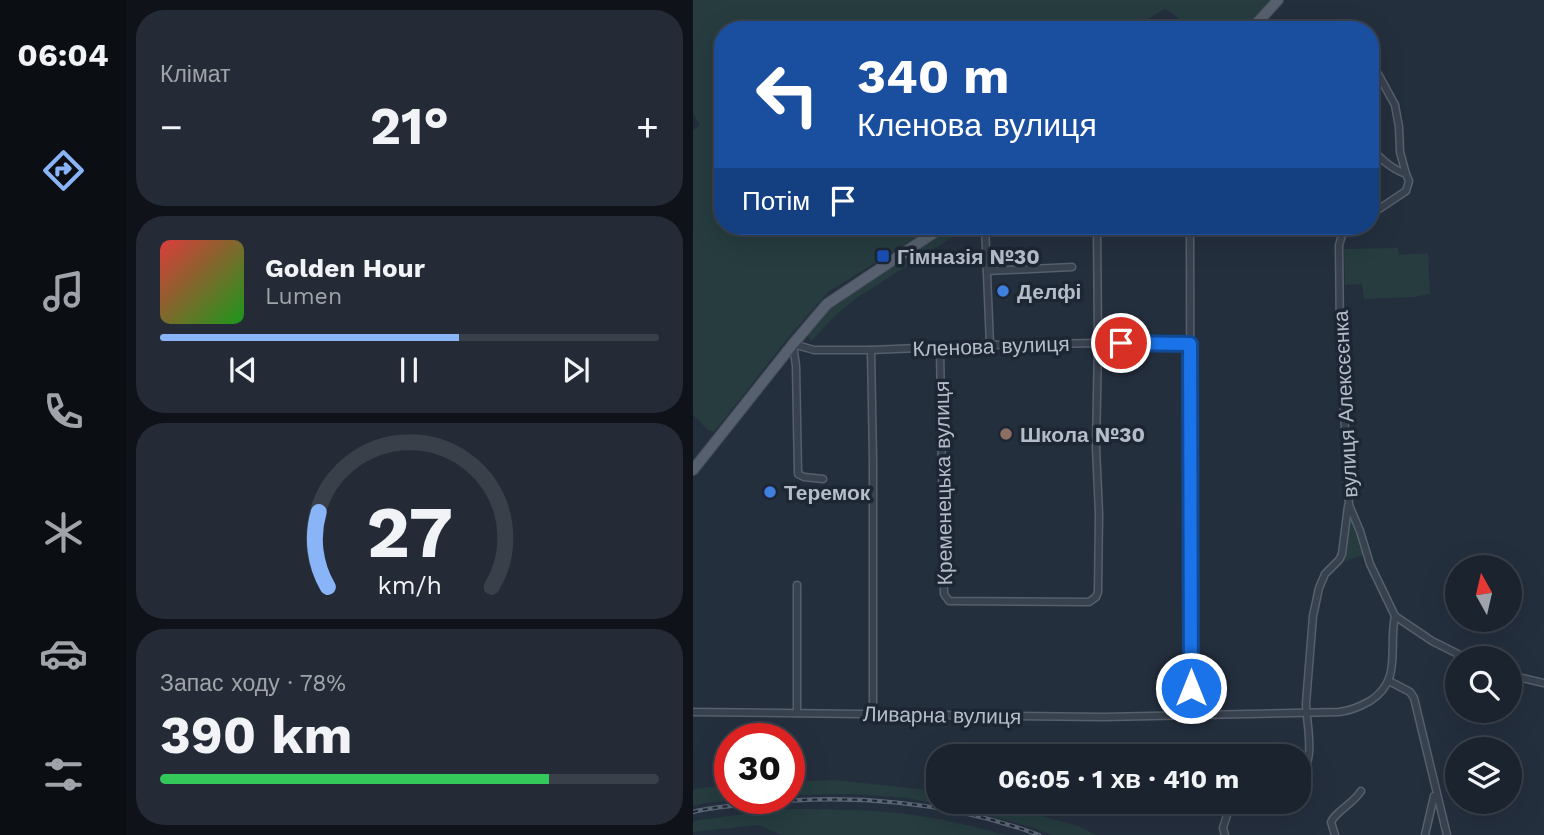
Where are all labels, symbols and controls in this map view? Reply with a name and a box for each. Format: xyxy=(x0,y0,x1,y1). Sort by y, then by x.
text: 06:04 xyxy=(17,36,109,74)
text: 340 m xyxy=(857,47,1009,105)
icon: left xyxy=(742,49,833,140)
text: Клімат xyxy=(160,61,231,88)
text: 21° xyxy=(370,96,449,157)
text: − xyxy=(160,105,183,149)
text: + xyxy=(636,105,659,149)
text: Кленова вулиця xyxy=(857,106,1097,144)
icon: directions xyxy=(39,146,88,195)
icon: arrive xyxy=(824,182,862,220)
text: Потім xyxy=(742,186,810,216)
place label: Гімназія №30 xyxy=(897,244,1040,269)
marker: Гімназія №30 xyxy=(875,248,891,264)
text: Golden Hour xyxy=(265,253,425,283)
icon: music xyxy=(39,267,88,316)
place label: Делфі xyxy=(1017,279,1081,304)
text: Lumen xyxy=(265,283,342,310)
marker: Делфі xyxy=(995,283,1011,299)
street label: вулиця Алексєєнка xyxy=(1328,309,1362,498)
pin xyxy=(1091,313,1151,373)
icon: arrive xyxy=(1102,324,1140,362)
street label: Кленова вулиця xyxy=(912,331,1070,361)
icon: previous xyxy=(224,351,262,389)
icon: pause xyxy=(390,351,428,389)
icon: next xyxy=(557,351,595,389)
street label: Кременецька вулиця xyxy=(929,381,957,585)
icon: phone xyxy=(39,387,88,436)
place label: Школа №30 xyxy=(1020,422,1145,447)
marker: Школа №30 xyxy=(998,426,1014,442)
place label: Теремок xyxy=(784,480,871,505)
marker: Теремок xyxy=(762,484,778,500)
text: 27 xyxy=(366,489,453,575)
icon: climate xyxy=(39,508,88,557)
north arrow xyxy=(1445,555,1523,632)
map controls xyxy=(1445,555,1522,814)
text: km/h xyxy=(377,570,442,599)
icon: car xyxy=(39,629,88,678)
button: search xyxy=(1445,646,1522,723)
position arrow xyxy=(1154,651,1228,725)
text: Запас ходу · 78% xyxy=(160,670,346,697)
street label: Ливарна вулиця xyxy=(863,701,1021,729)
text: 390 km xyxy=(160,705,353,766)
speed limit sign: 30 xyxy=(714,723,805,814)
button: layers xyxy=(1445,737,1522,814)
icon: filters xyxy=(39,750,88,799)
text: 06:05 · 1 хв · 410 m xyxy=(998,764,1239,794)

